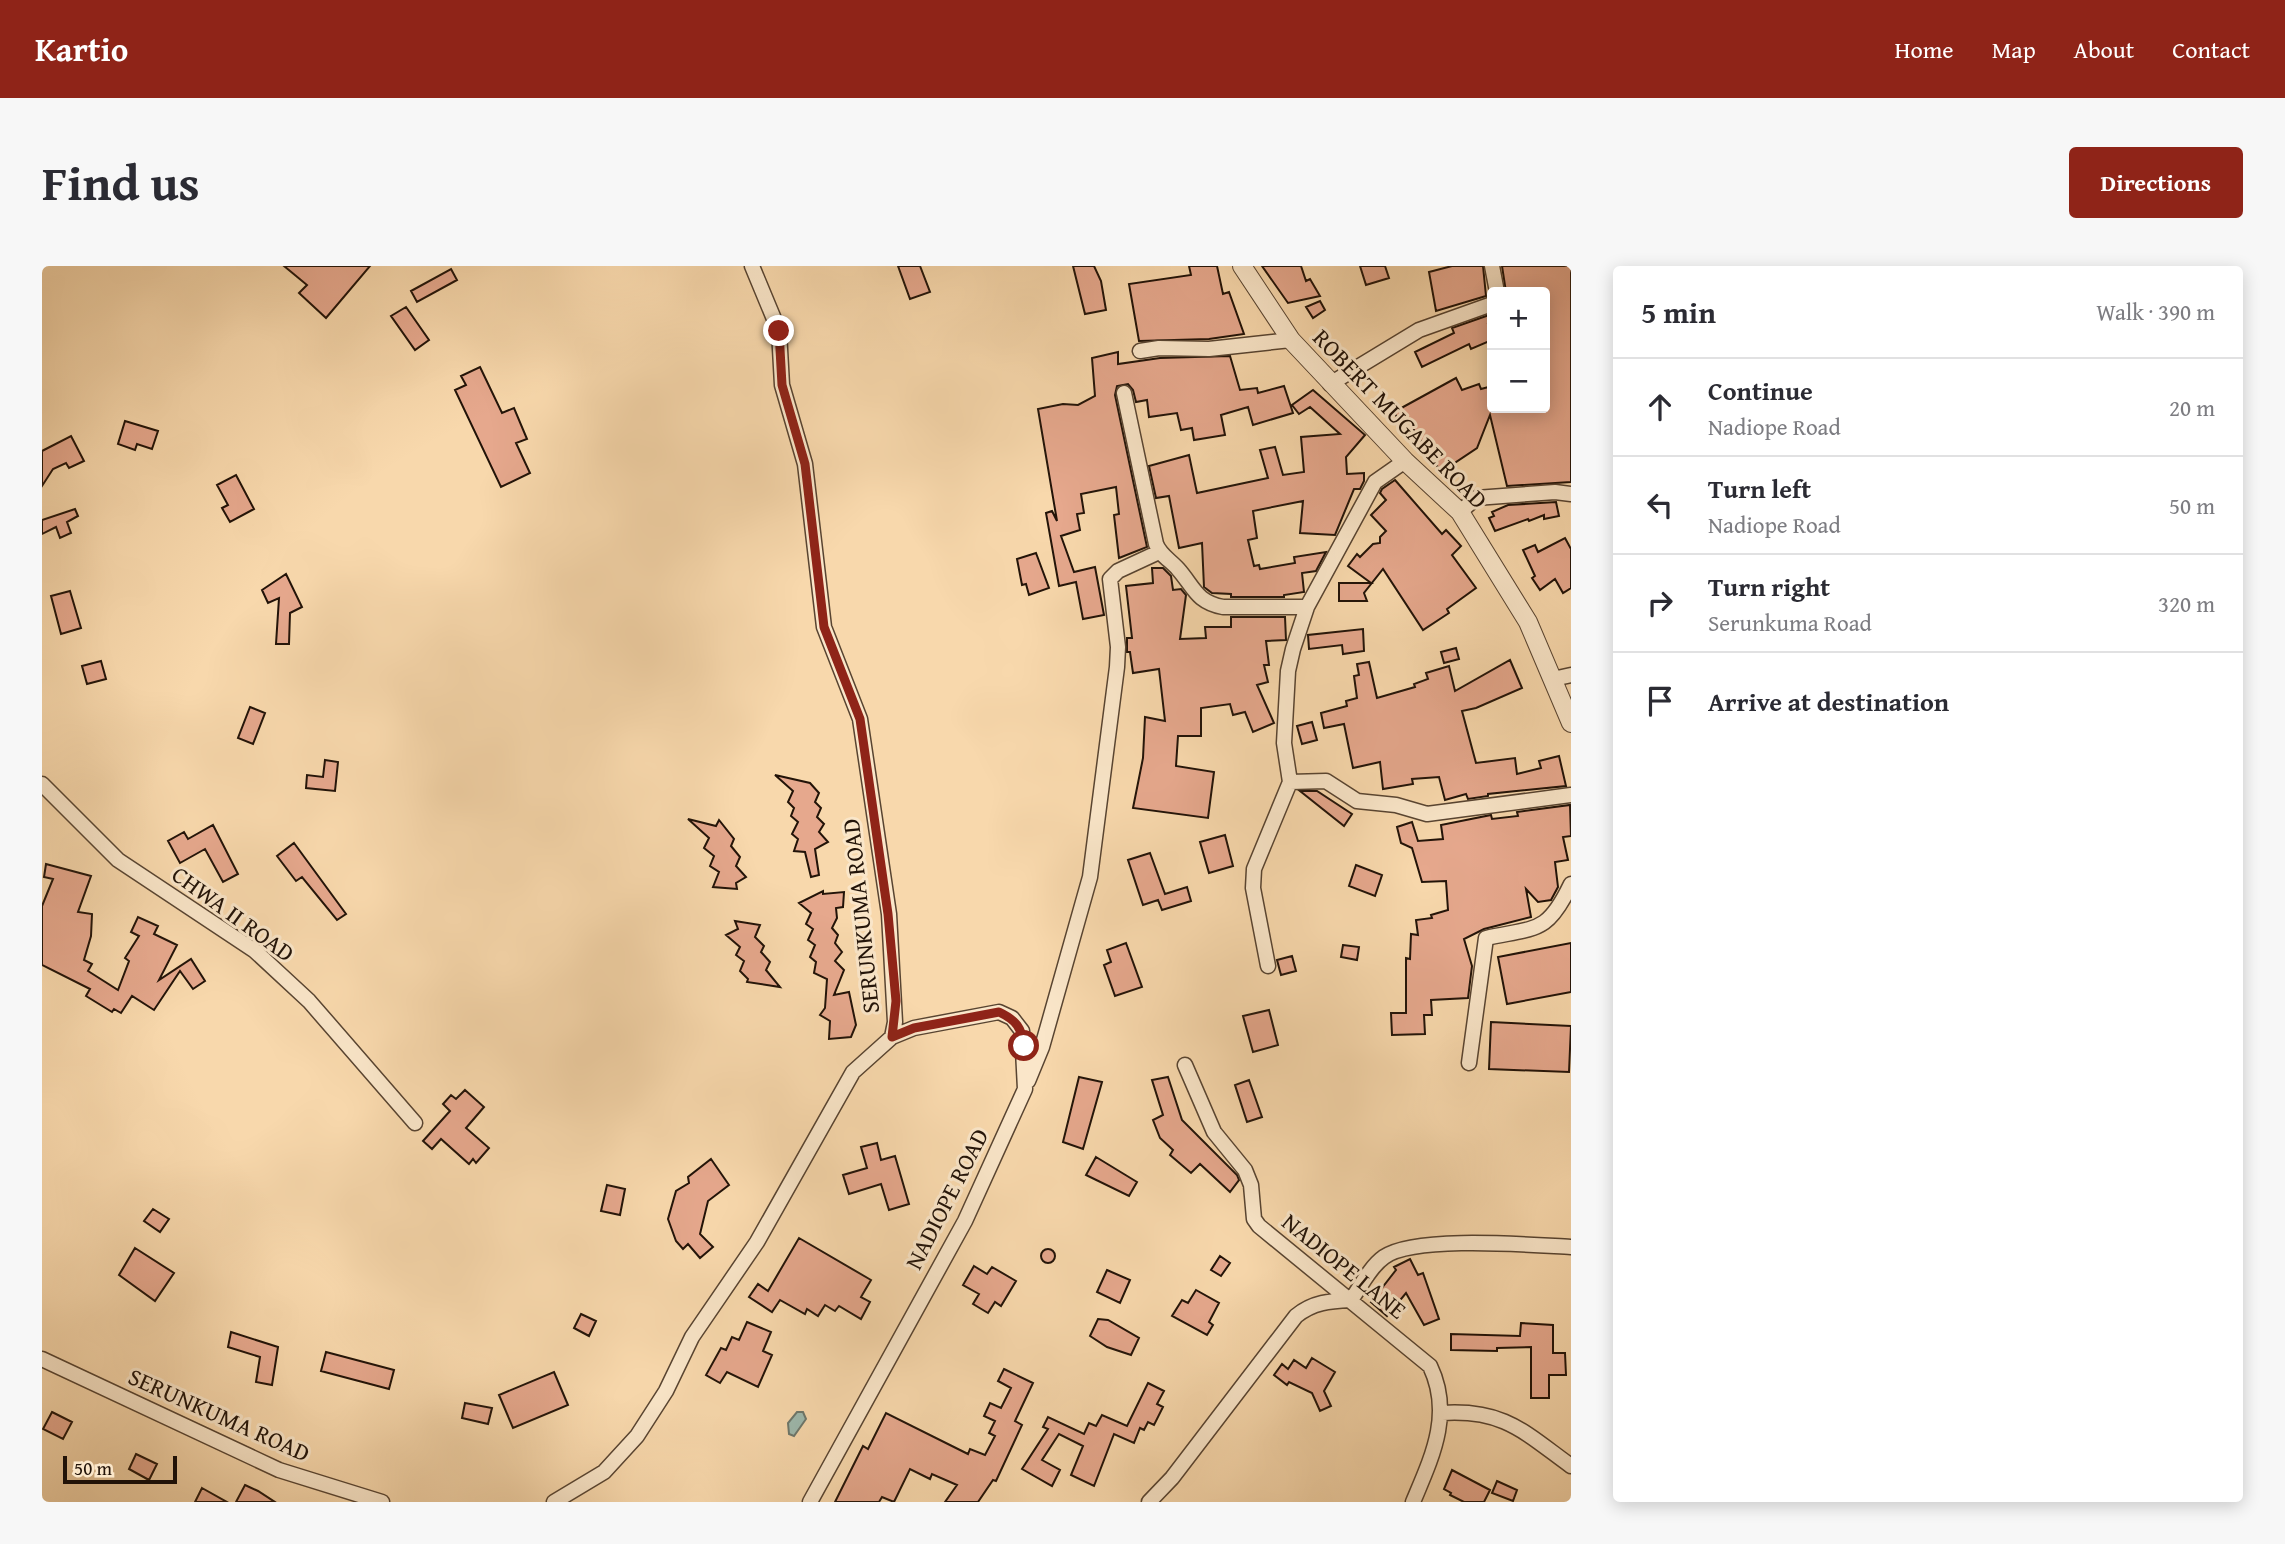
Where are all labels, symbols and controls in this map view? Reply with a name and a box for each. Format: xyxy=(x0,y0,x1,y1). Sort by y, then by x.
text: Kartio xyxy=(35,25,128,73)
text: Home xyxy=(1895,32,1954,67)
text: Map xyxy=(1992,32,2036,67)
text: About xyxy=(2074,32,2134,67)
text: Contact xyxy=(2172,32,2250,67)
text: Find us xyxy=(42,146,200,218)
button: Directions xyxy=(2069,147,2243,218)
map controls xyxy=(1487,287,1550,413)
button: + xyxy=(1487,287,1550,350)
text: 5 min xyxy=(1641,290,1716,334)
text: Walk · 390 m xyxy=(2096,295,2215,328)
route end xyxy=(763,315,794,346)
street label: ROBERT MUGABE ROAD xyxy=(1305,321,1496,517)
button: − xyxy=(1487,350,1550,413)
text: Continue xyxy=(1708,371,1813,410)
icon: ahead xyxy=(1641,388,1679,426)
text: 20 m xyxy=(2169,391,2215,424)
text: Nadiope Road xyxy=(1708,410,1841,443)
text: Turn left xyxy=(1708,469,1811,508)
icon: left xyxy=(1641,486,1679,524)
text: 50 m xyxy=(2169,489,2215,522)
text: Nadiope Road xyxy=(1708,508,1841,541)
text: Turn right xyxy=(1708,567,1830,606)
icon: right xyxy=(1641,584,1679,622)
text: 320 m xyxy=(2158,587,2215,620)
text: Serunkuma Road xyxy=(1708,606,1872,639)
icon: arrive xyxy=(1641,682,1679,720)
text: Arrive at destination xyxy=(1708,682,1949,721)
street label: SERUNKUMA ROAD xyxy=(833,817,888,1015)
street label: CHWA II ROAD xyxy=(165,857,302,970)
route start xyxy=(1008,1030,1039,1061)
street label: NADIOPE ROAD xyxy=(896,1122,997,1275)
street label: NADIOPE LANE xyxy=(1275,1204,1414,1327)
street label: SERUNKUMA ROAD xyxy=(123,1359,316,1470)
scale bar xyxy=(63,1453,177,1485)
text: 50 m xyxy=(74,1454,112,1482)

